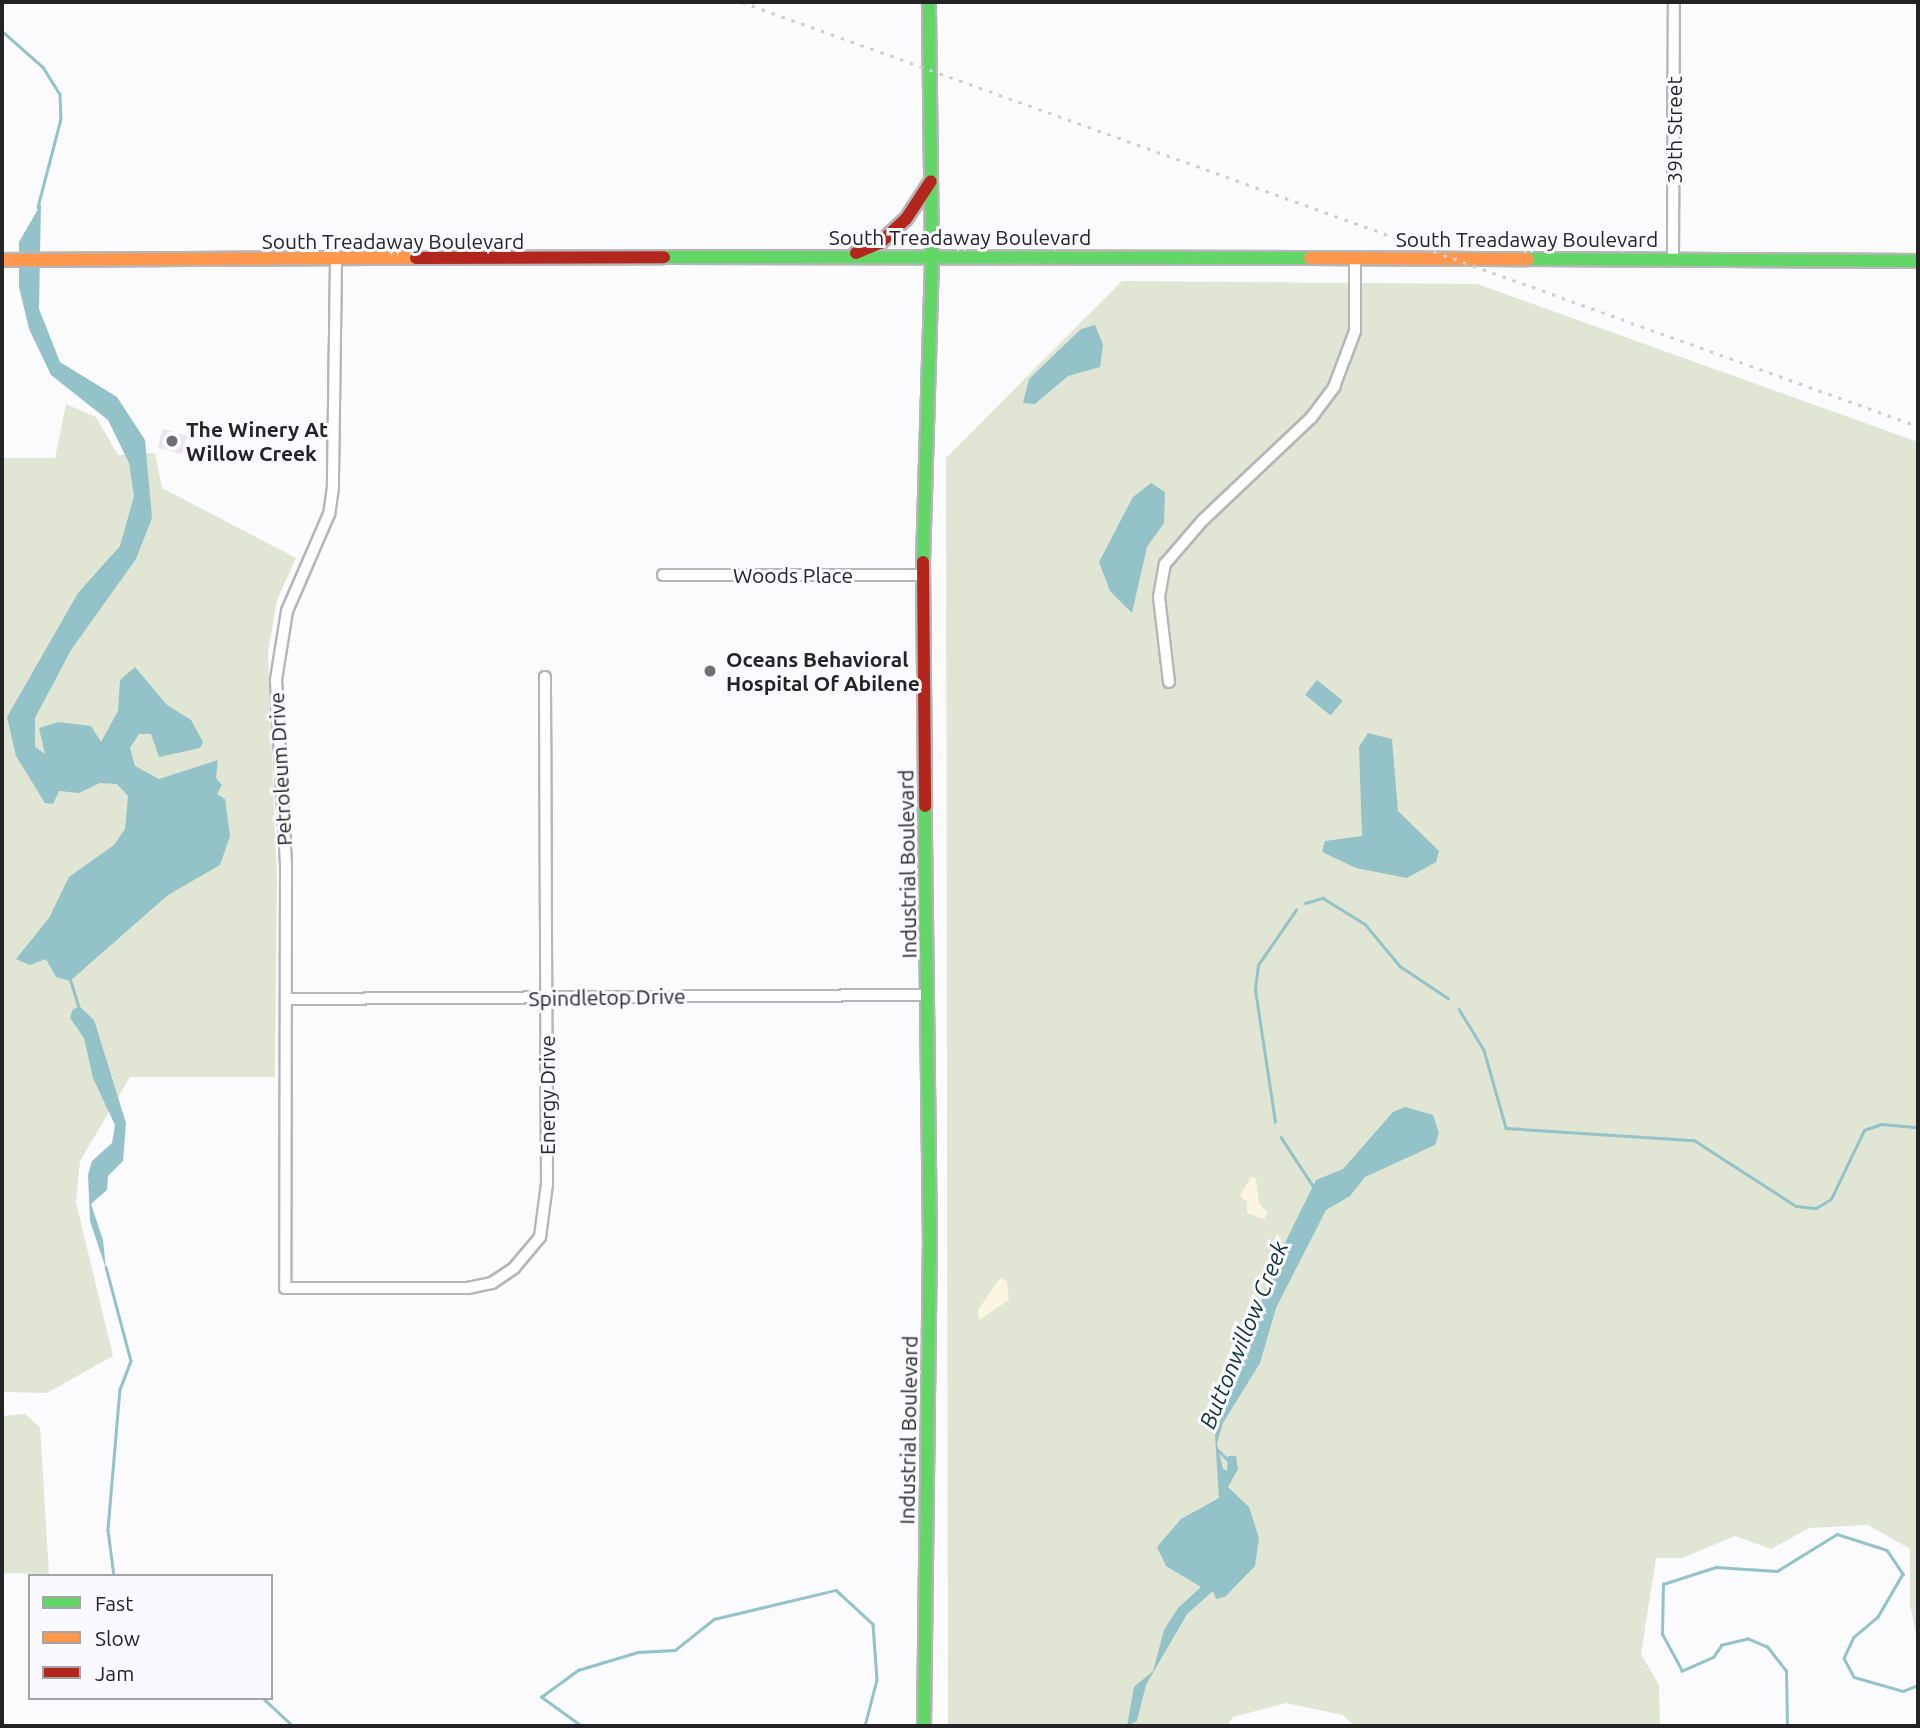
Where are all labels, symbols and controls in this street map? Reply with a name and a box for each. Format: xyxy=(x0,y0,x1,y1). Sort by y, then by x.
street label: 39th Street xyxy=(1661,76,1687,184)
street label: South Treadaway Boulevard xyxy=(829,224,1091,250)
street label: South Treadaway Boulevard xyxy=(1396,226,1658,252)
street label: South Treadaway Boulevard xyxy=(262,228,524,254)
place label: The Winery At Willow Creek xyxy=(186,416,328,466)
marker: The Winery At Willow Creek xyxy=(164,433,180,449)
street label: Woods Place xyxy=(733,562,853,588)
place label: Oceans Behavioral Hospital Of Abilene xyxy=(726,646,920,696)
marker: Oceans Behavioral Hospital Of Abilene xyxy=(700,661,720,681)
street label: Petroleum Drive xyxy=(263,692,297,846)
street label: Industrial Boulevard xyxy=(893,769,921,959)
street label: Spindletop Drive xyxy=(528,983,686,1011)
street label: Energy Drive xyxy=(534,1035,560,1155)
water label: Buttonwillow Creek xyxy=(1194,1237,1294,1433)
street label: Industrial Boulevard xyxy=(894,1335,922,1525)
legend xyxy=(28,1574,273,1700)
text: Fast xyxy=(95,1591,133,1615)
text: Slow xyxy=(95,1626,140,1650)
text: Jam xyxy=(95,1661,134,1685)

